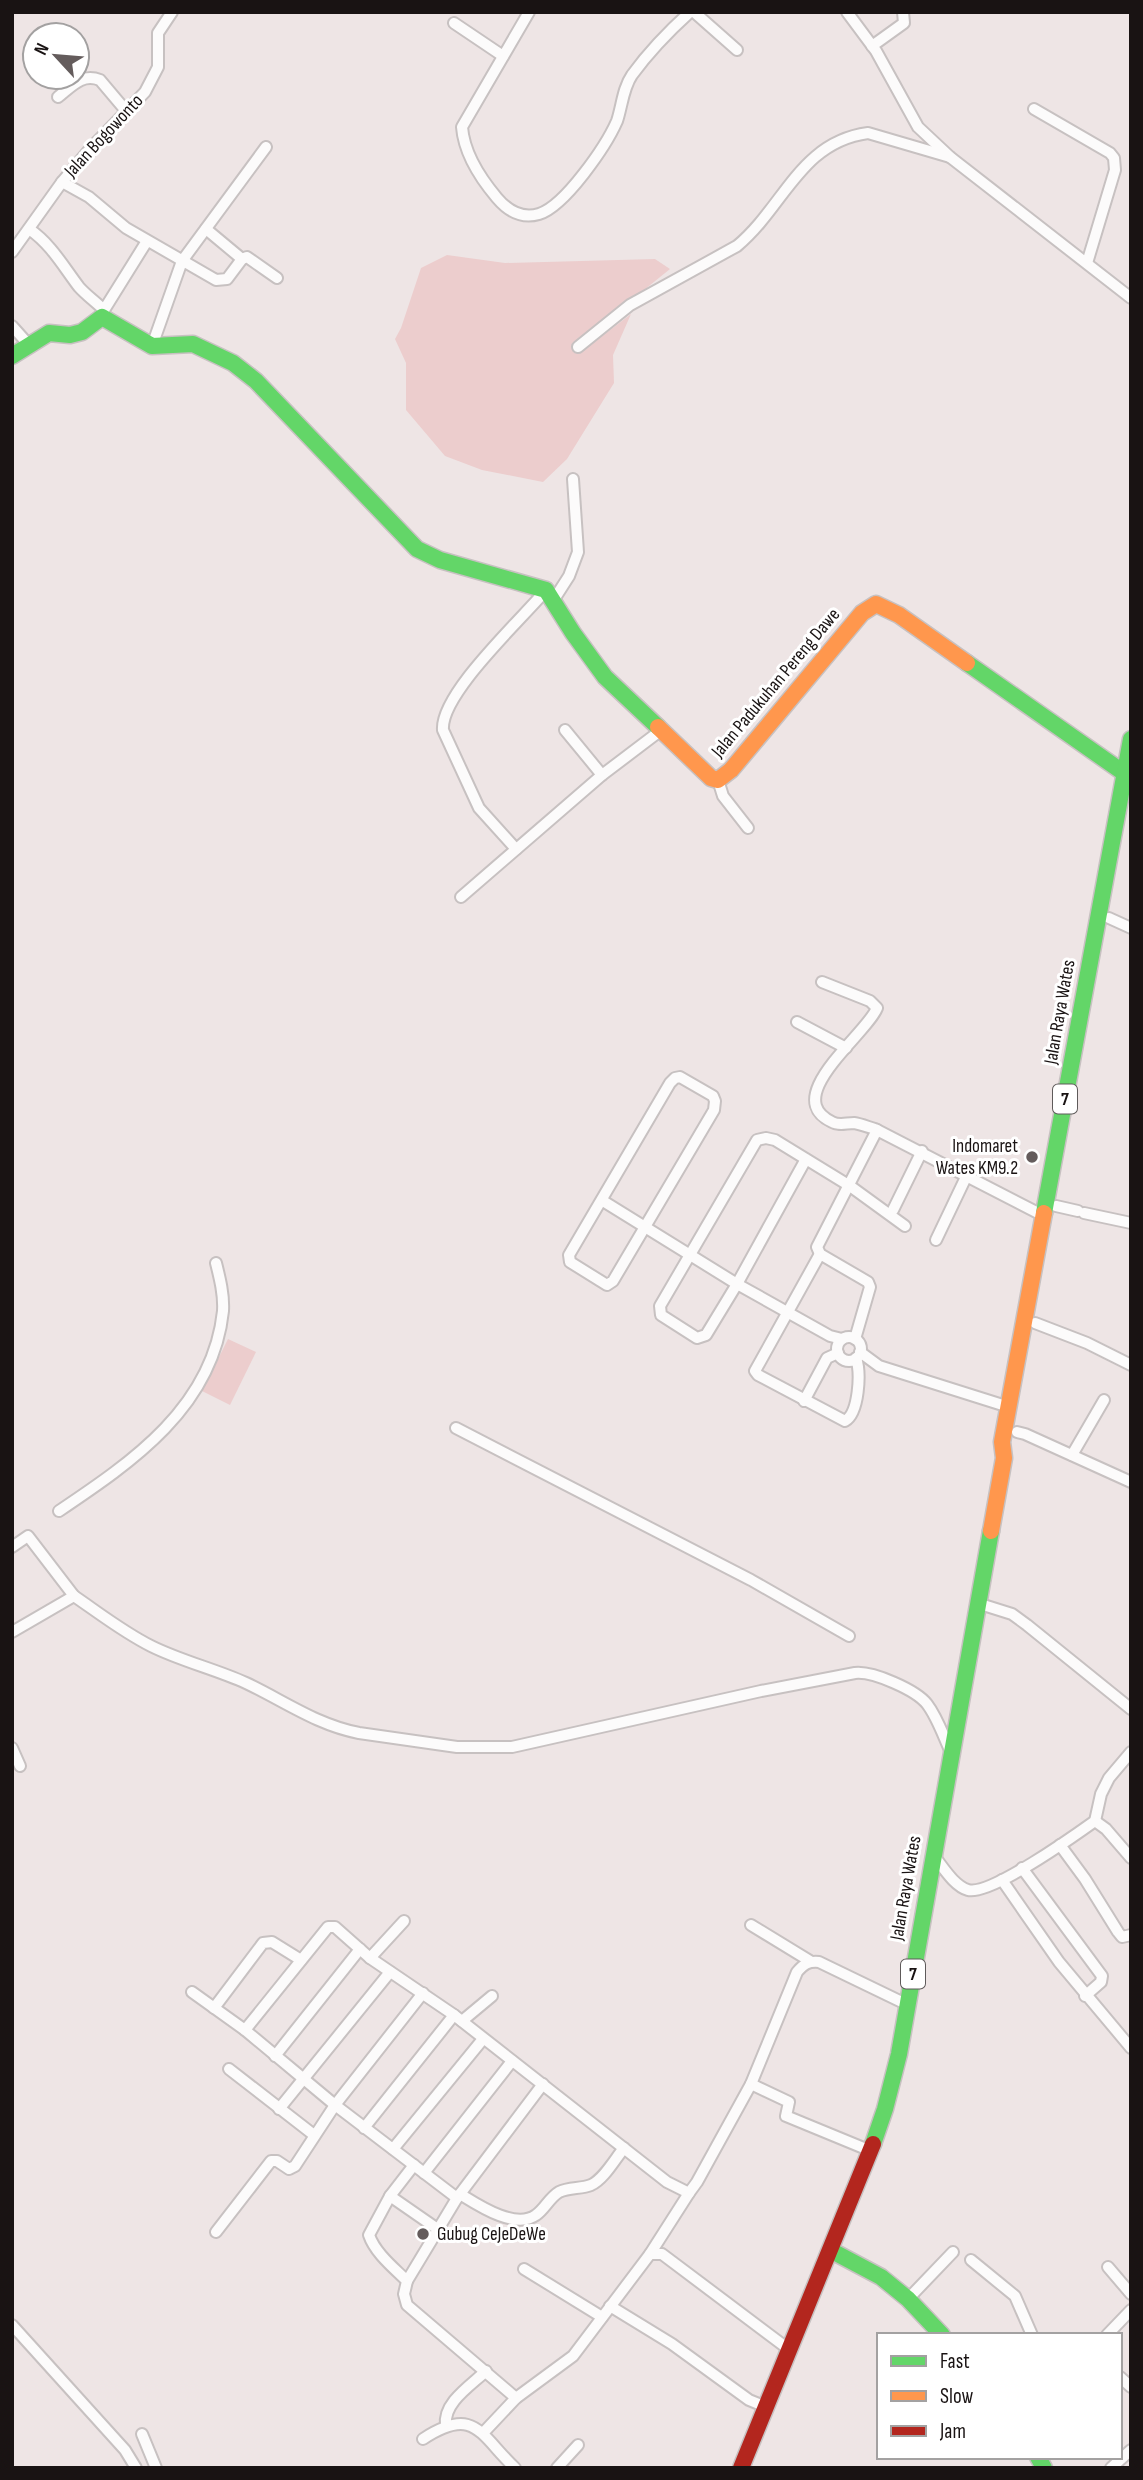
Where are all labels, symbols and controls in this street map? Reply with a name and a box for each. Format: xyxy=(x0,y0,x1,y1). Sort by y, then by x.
north arrow xyxy=(21,21,91,91)
text: N xyxy=(30,40,55,59)
street label: Jalan Bogowonto xyxy=(59,90,148,183)
street label: Jalan Padukuhan Pereng Dawe xyxy=(706,604,845,763)
street label: Jalan Raya Wates xyxy=(1039,958,1081,1067)
road number: 7 xyxy=(1053,1084,1077,1114)
place label: Indomaret Wates KM9.2 xyxy=(936,1135,1018,1180)
marker: Indomaret Wates KM9.2 xyxy=(1024,1149,1040,1165)
street label: Jalan Raya Wates xyxy=(885,1834,927,1943)
road number: 7 xyxy=(901,1960,925,1988)
place label: Gubug CeJeDeWe xyxy=(437,2223,546,2246)
marker: Gubug CeJeDeWe xyxy=(415,2226,431,2242)
legend xyxy=(877,2333,1122,2459)
text: Fast xyxy=(940,2349,970,2374)
text: Slow xyxy=(940,2384,974,2409)
text: Jam xyxy=(939,2419,966,2444)

